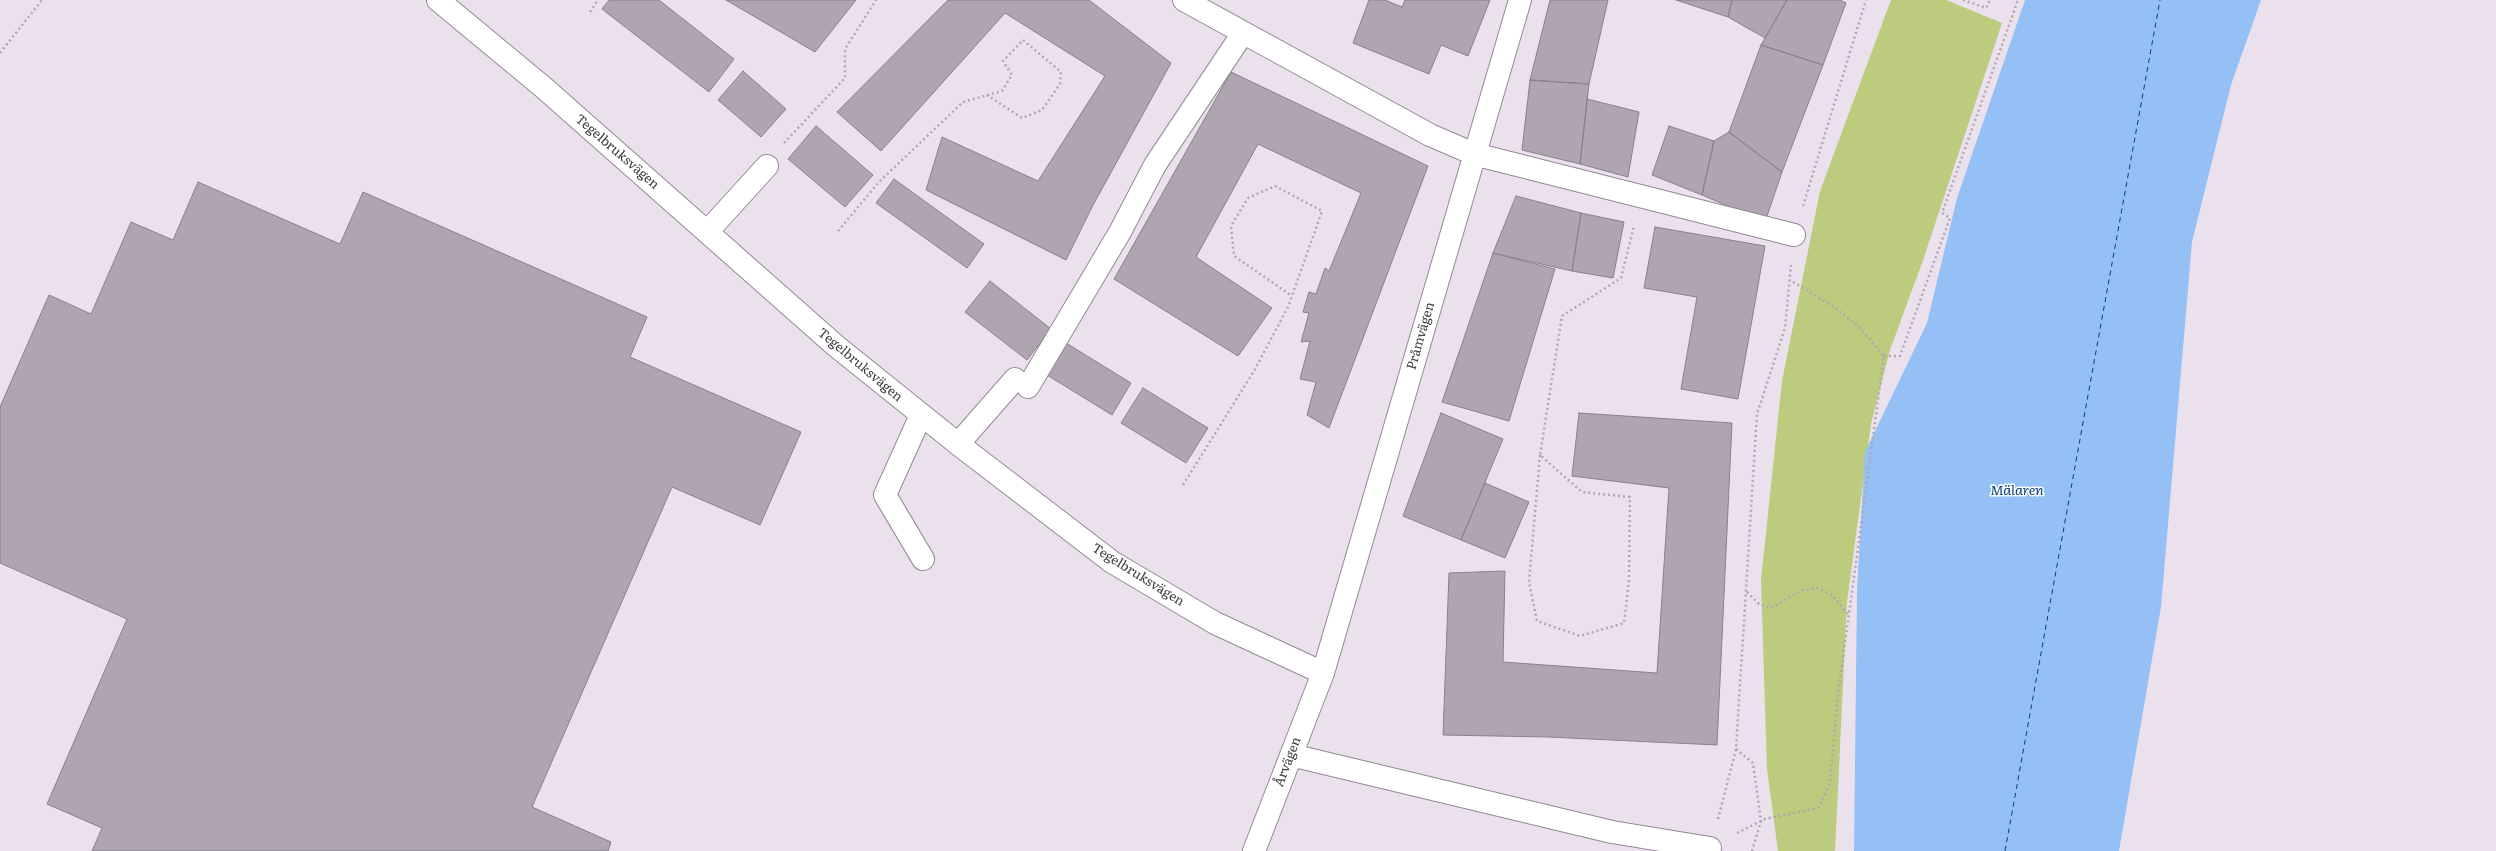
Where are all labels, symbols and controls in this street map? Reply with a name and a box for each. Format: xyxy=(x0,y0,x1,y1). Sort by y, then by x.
street label: Tegelbruksvägen xyxy=(572,111,662,193)
street label: Pråmvägen xyxy=(1404,300,1438,372)
street label: Tegelbruksvägen xyxy=(814,325,906,405)
water label: Mälaren xyxy=(1990,483,2044,499)
street label: Tegelbruksvägen xyxy=(1089,540,1187,610)
street label: Årvägen xyxy=(1271,735,1305,789)

